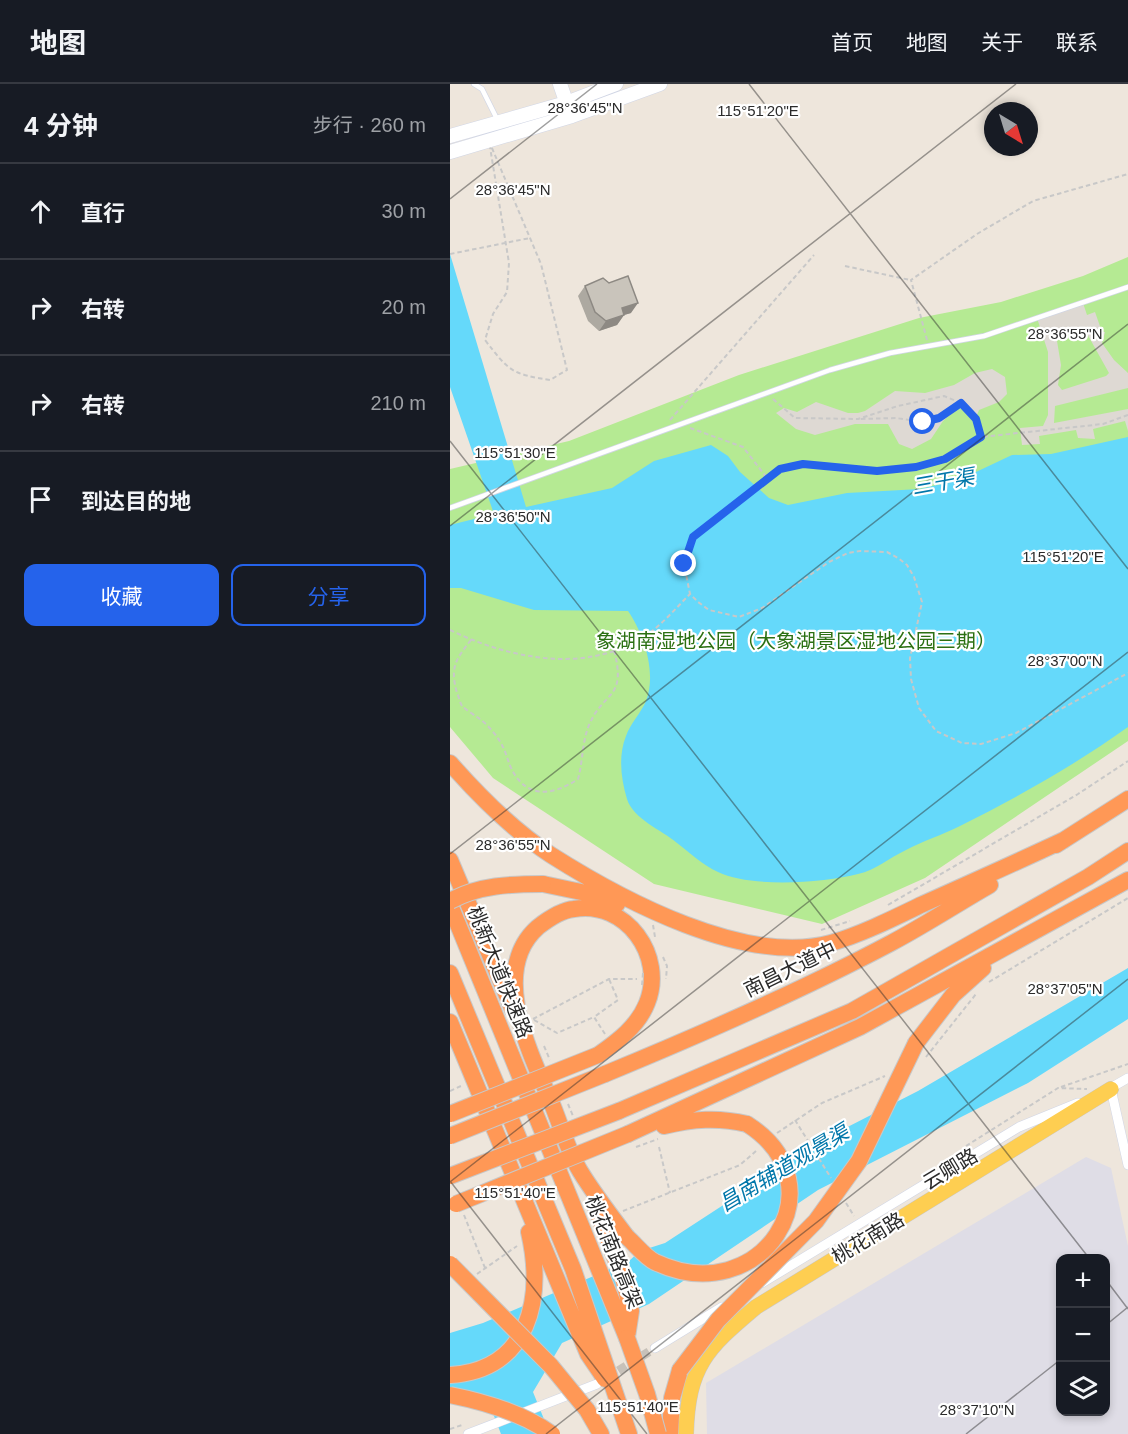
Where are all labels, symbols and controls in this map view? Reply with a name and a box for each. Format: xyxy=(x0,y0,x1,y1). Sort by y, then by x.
text: 地图 xyxy=(30,28,86,59)
text: 首页 xyxy=(831,31,873,54)
text: 地图 xyxy=(906,31,948,54)
text: 关于 xyxy=(981,31,1023,54)
text: 联系 xyxy=(1056,31,1098,54)
text: 28°36'45"N xyxy=(547,99,623,116)
text: 115°51'20"E xyxy=(717,102,799,119)
north arrow xyxy=(984,102,1038,156)
text: 4 分钟 xyxy=(24,111,98,141)
text: 步行 · 260 m xyxy=(313,114,426,136)
text: 28°36'45"N xyxy=(475,181,551,198)
icon: ahead xyxy=(24,195,57,228)
text: 30 m xyxy=(382,200,426,222)
text: 直行 xyxy=(81,201,125,226)
icon: right xyxy=(24,291,57,324)
text: 20 m xyxy=(382,296,426,318)
text: 右转 xyxy=(81,297,125,322)
text: 28°36'55"N xyxy=(1027,325,1103,342)
icon: right xyxy=(24,387,57,420)
text: 210 m xyxy=(370,392,426,414)
text: 右转 xyxy=(81,393,125,418)
route start xyxy=(909,408,935,434)
text: 115°51'30"E xyxy=(474,444,556,461)
water label: 三干渠 xyxy=(910,464,979,498)
icon: arrive xyxy=(24,483,57,516)
text: 到达目的地 xyxy=(81,489,191,514)
text: 28°36'50"N xyxy=(475,508,551,525)
text: 115°51'20"E xyxy=(1022,548,1104,565)
route end xyxy=(670,550,696,576)
button: 收藏 xyxy=(24,564,219,626)
button: 分享 xyxy=(231,564,426,626)
park label: 象湖南湿地公园（大象湖景区湿地公园三期） xyxy=(596,630,996,652)
text: 28°37'00"N xyxy=(1027,652,1103,669)
text: 28°36'55"N xyxy=(475,836,551,853)
street label: 桃新大道快速路 xyxy=(464,903,536,1041)
street label: 南昌大道中 xyxy=(740,937,840,1001)
text: 28°37'05"N xyxy=(1027,980,1103,997)
water label: 昌南辅道观景渠 xyxy=(715,1118,855,1215)
street label: 云卿路 xyxy=(919,1144,981,1194)
text: 115°51'40"E xyxy=(474,1184,556,1201)
street label: 桃花南路高架 xyxy=(581,1192,647,1312)
street label: 桃花南路 xyxy=(828,1208,908,1268)
map controls xyxy=(1056,1254,1110,1416)
button: + xyxy=(1056,1254,1110,1308)
button: − xyxy=(1056,1308,1110,1362)
button: layers xyxy=(1056,1362,1110,1416)
text: 115°51'40"E xyxy=(597,1398,679,1415)
text: 28°37'10"N xyxy=(939,1401,1015,1418)

